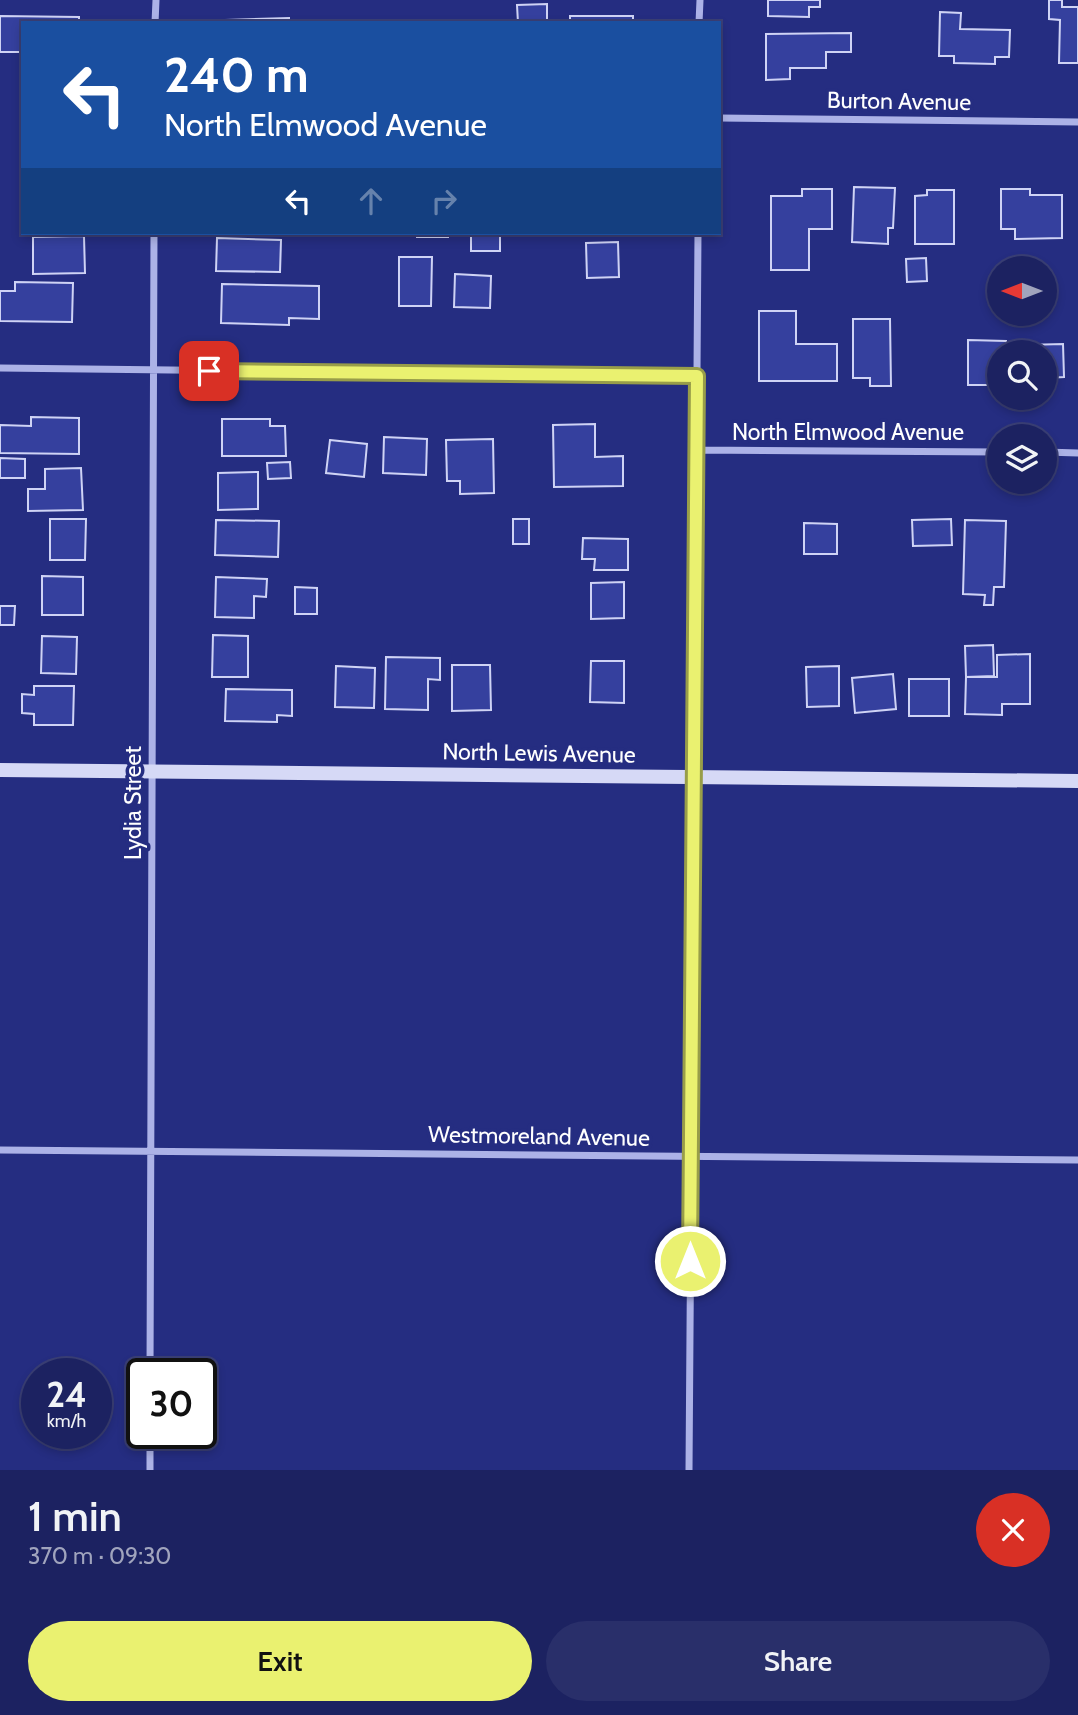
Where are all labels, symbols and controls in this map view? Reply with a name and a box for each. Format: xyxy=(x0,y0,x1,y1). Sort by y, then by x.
text: 240 m xyxy=(164,45,309,104)
icon: left xyxy=(49,49,140,140)
street label: Burton Avenue xyxy=(827,86,972,116)
text: North Elmwood Avenue xyxy=(164,105,487,144)
icon: left xyxy=(279,182,317,220)
icon: ahead xyxy=(352,182,390,220)
icon: right xyxy=(425,182,463,220)
north arrow xyxy=(987,256,1057,326)
map controls xyxy=(987,256,1057,494)
button: search xyxy=(987,340,1057,410)
pin xyxy=(179,341,239,401)
icon: arrive xyxy=(190,352,228,390)
street label: North Elmwood Avenue xyxy=(732,418,964,446)
button: layers xyxy=(987,424,1057,494)
street label: North Lewis Avenue xyxy=(442,737,636,769)
street label: Lydia Street xyxy=(119,746,147,860)
street label: Westmoreland Avenue xyxy=(428,1120,650,1152)
position arrow xyxy=(653,1224,727,1298)
speed limit sign: 30 xyxy=(126,1358,217,1449)
text: 24 xyxy=(46,1373,87,1416)
text: km/h xyxy=(47,1410,86,1432)
text: 1 min xyxy=(28,1490,122,1542)
button: close xyxy=(976,1493,1050,1567)
text: 370 m · 09:30 xyxy=(28,1542,171,1570)
button: Exit xyxy=(28,1621,532,1701)
button: Share xyxy=(546,1621,1050,1701)

